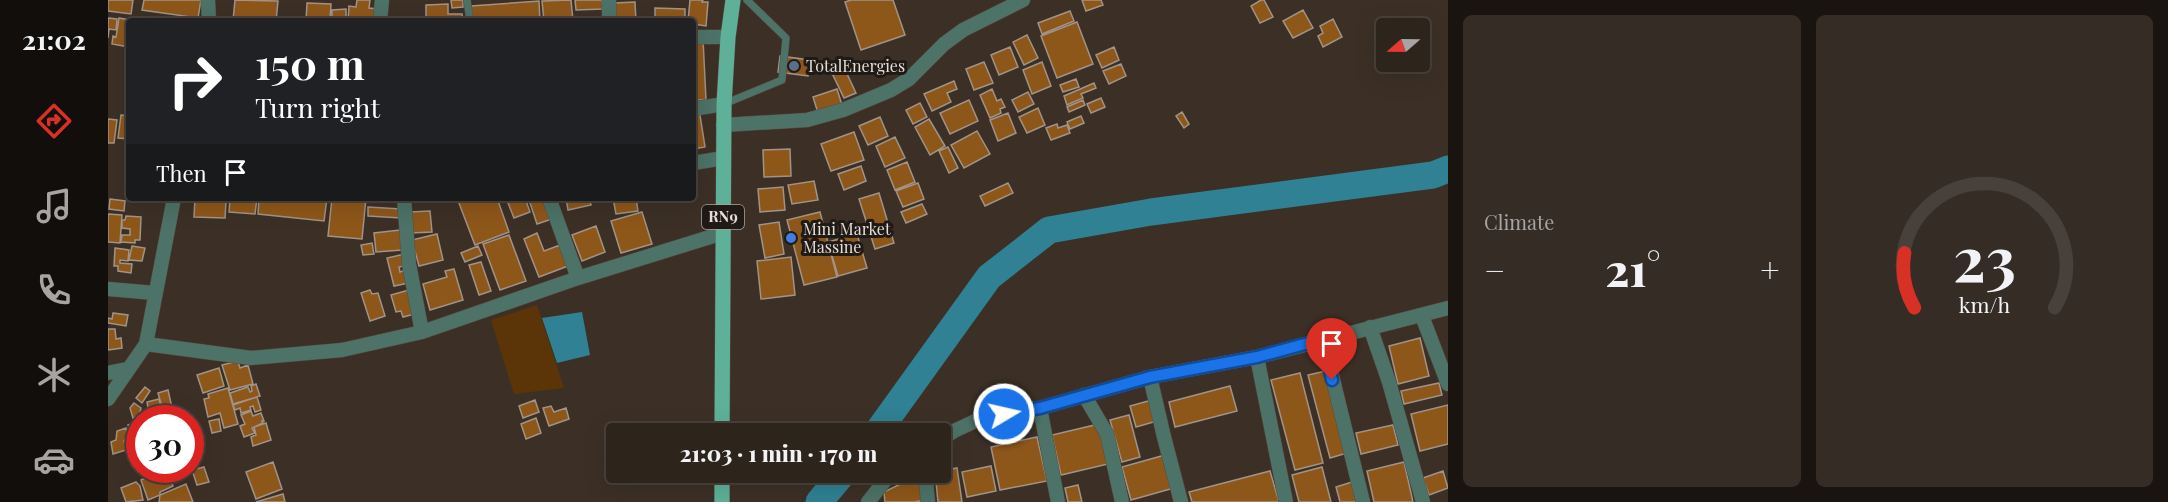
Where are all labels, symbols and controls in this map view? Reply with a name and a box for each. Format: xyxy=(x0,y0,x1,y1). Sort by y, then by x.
north arrow xyxy=(1376,18,1430,72)
map controls xyxy=(1376,18,1430,72)
text: 21:02 xyxy=(22,21,86,57)
text: 150 m xyxy=(255,35,365,91)
icon: right xyxy=(156,42,234,120)
place label: TotalEnergies xyxy=(806,55,905,76)
marker: TotalEnergies xyxy=(787,59,801,73)
text: Turn right xyxy=(255,89,380,125)
icon: directions xyxy=(33,100,75,142)
icon: arrive xyxy=(219,156,252,189)
text: Then xyxy=(156,158,207,188)
icon: music xyxy=(33,185,75,227)
road number: RN9 xyxy=(702,205,744,229)
text: Climate xyxy=(1484,208,1554,235)
text: 23 xyxy=(1953,214,2016,298)
place label: Mini Market Massine xyxy=(803,218,891,257)
marker: Mini Market Massine xyxy=(784,231,798,245)
text: 21° xyxy=(1605,238,1660,298)
text: − xyxy=(1484,247,1505,291)
text: + xyxy=(1760,247,1780,291)
icon: phone xyxy=(33,269,75,311)
text: km/h xyxy=(1959,290,2010,318)
pin xyxy=(1306,318,1357,380)
icon: arrive xyxy=(1315,327,1348,360)
icon: climate xyxy=(33,354,75,396)
position arrow xyxy=(972,382,1036,446)
speed limit sign: 30 xyxy=(126,405,204,483)
text: 21:03 · 1 min · 170 m xyxy=(680,438,877,468)
icon: car xyxy=(33,439,75,481)

